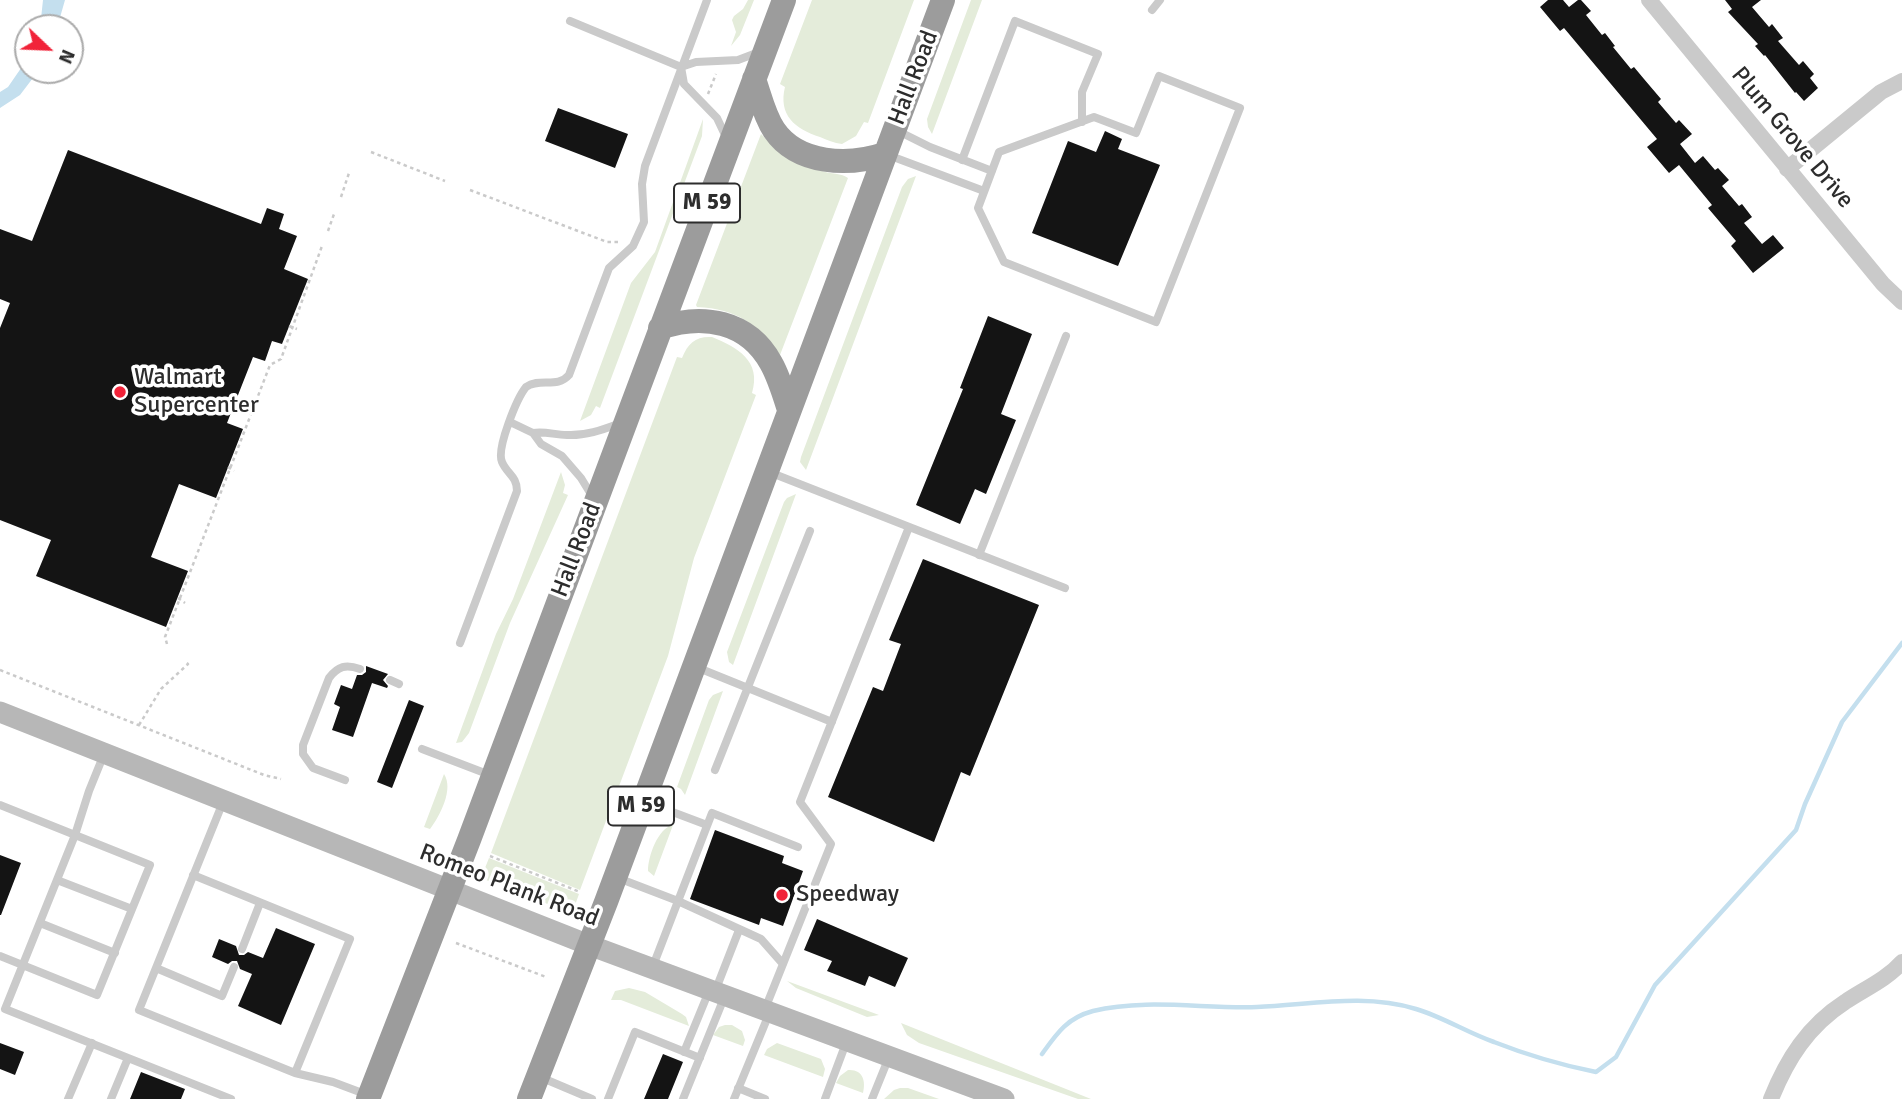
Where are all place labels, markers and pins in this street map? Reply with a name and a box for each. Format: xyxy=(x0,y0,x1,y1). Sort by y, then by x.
place label: Walmart Supercenter xyxy=(134,364,259,420)
marker: Walmart Supercenter xyxy=(112,384,128,400)
place label: Speedway xyxy=(796,881,899,909)
marker: Speedway xyxy=(774,887,790,903)

